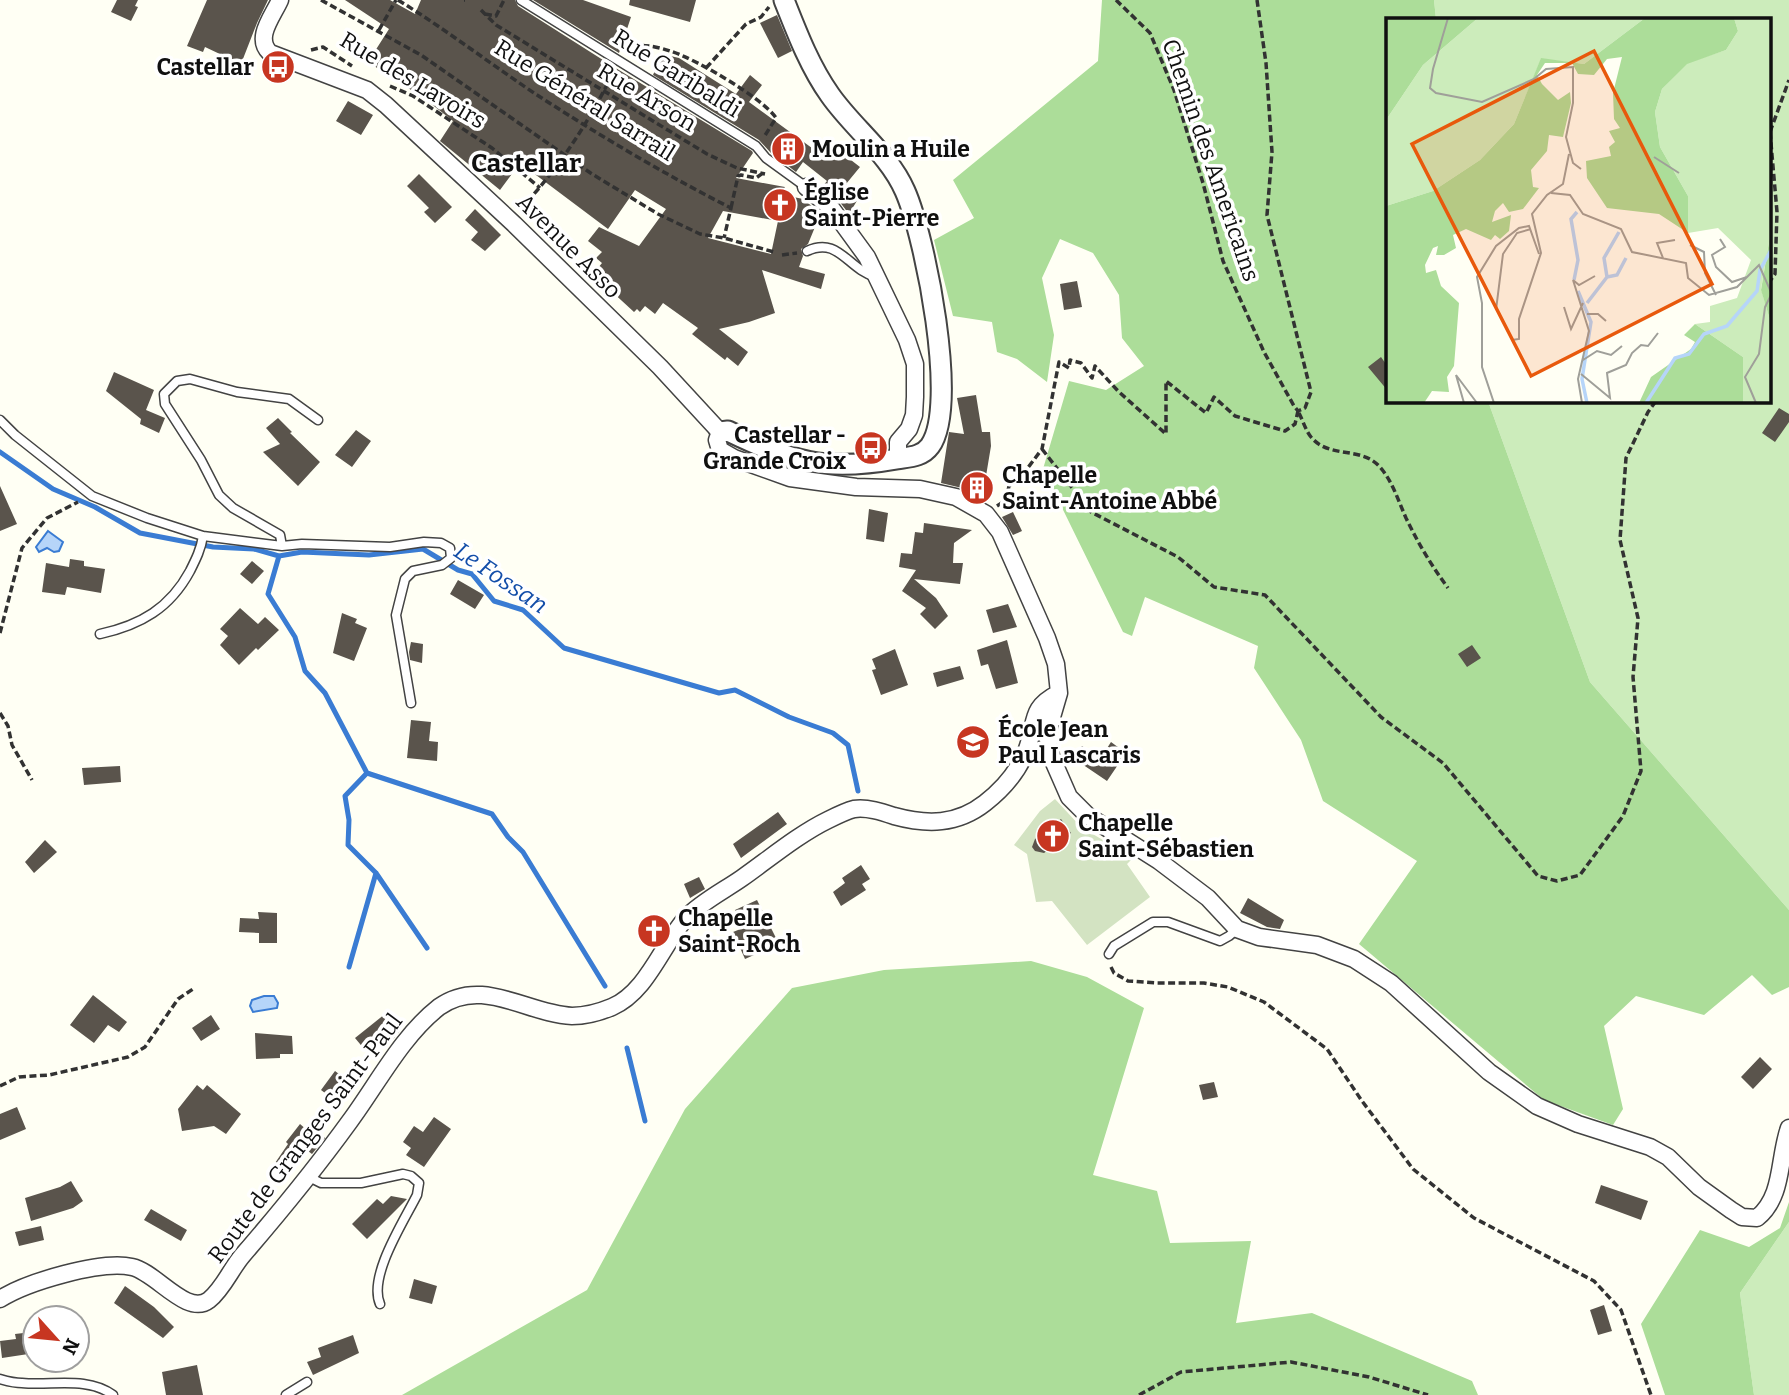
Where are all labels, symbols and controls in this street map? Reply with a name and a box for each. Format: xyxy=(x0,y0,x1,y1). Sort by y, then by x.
inset map xyxy=(1386,18,1772,402)
street label: Rue Garibaldi xyxy=(608,23,746,123)
street label: Rue des Lavoirs xyxy=(335,25,491,135)
street label: Rue Général Sarrail xyxy=(490,33,681,167)
street label: Chemin des Americains xyxy=(1156,35,1266,285)
bus stop icon: Castellar xyxy=(259,48,297,86)
place label: Castellar xyxy=(156,53,254,81)
street label: Rue Arson xyxy=(592,56,702,138)
building icon: Moulin a Huile xyxy=(769,130,807,168)
place label: Moulin a Huile xyxy=(812,135,970,163)
district label: Castellar xyxy=(471,148,581,179)
place label: Église Saint-Pierre xyxy=(804,176,939,232)
church icon: Église Saint-Pierre xyxy=(761,186,799,224)
street label: Avenue Asso xyxy=(511,188,627,304)
place label: Castellar - Grande Croix xyxy=(703,421,846,475)
bus stop icon: Castellar - Grande Croix xyxy=(852,429,890,467)
place label: Chapelle Saint-Antoine Abbé xyxy=(1002,461,1217,515)
building icon: Chapelle Saint-Antoine Abbé xyxy=(958,469,996,507)
water label: Le Fossan xyxy=(449,537,553,619)
place label: École Jean Paul Lascaris xyxy=(998,713,1141,769)
school or university icon: École Jean Paul Lascaris xyxy=(954,723,992,761)
place label: Chapelle Saint-Sébastien xyxy=(1078,809,1254,863)
church icon: Chapelle Saint-Sébastien xyxy=(1034,817,1072,855)
place label: Chapelle Saint-Roch xyxy=(678,904,801,958)
church icon: Chapelle Saint-Roch xyxy=(635,912,673,950)
street label: Route de Granges Saint-Paul xyxy=(202,1007,408,1268)
north arrow xyxy=(21,1304,91,1374)
text: N xyxy=(57,1335,84,1359)

